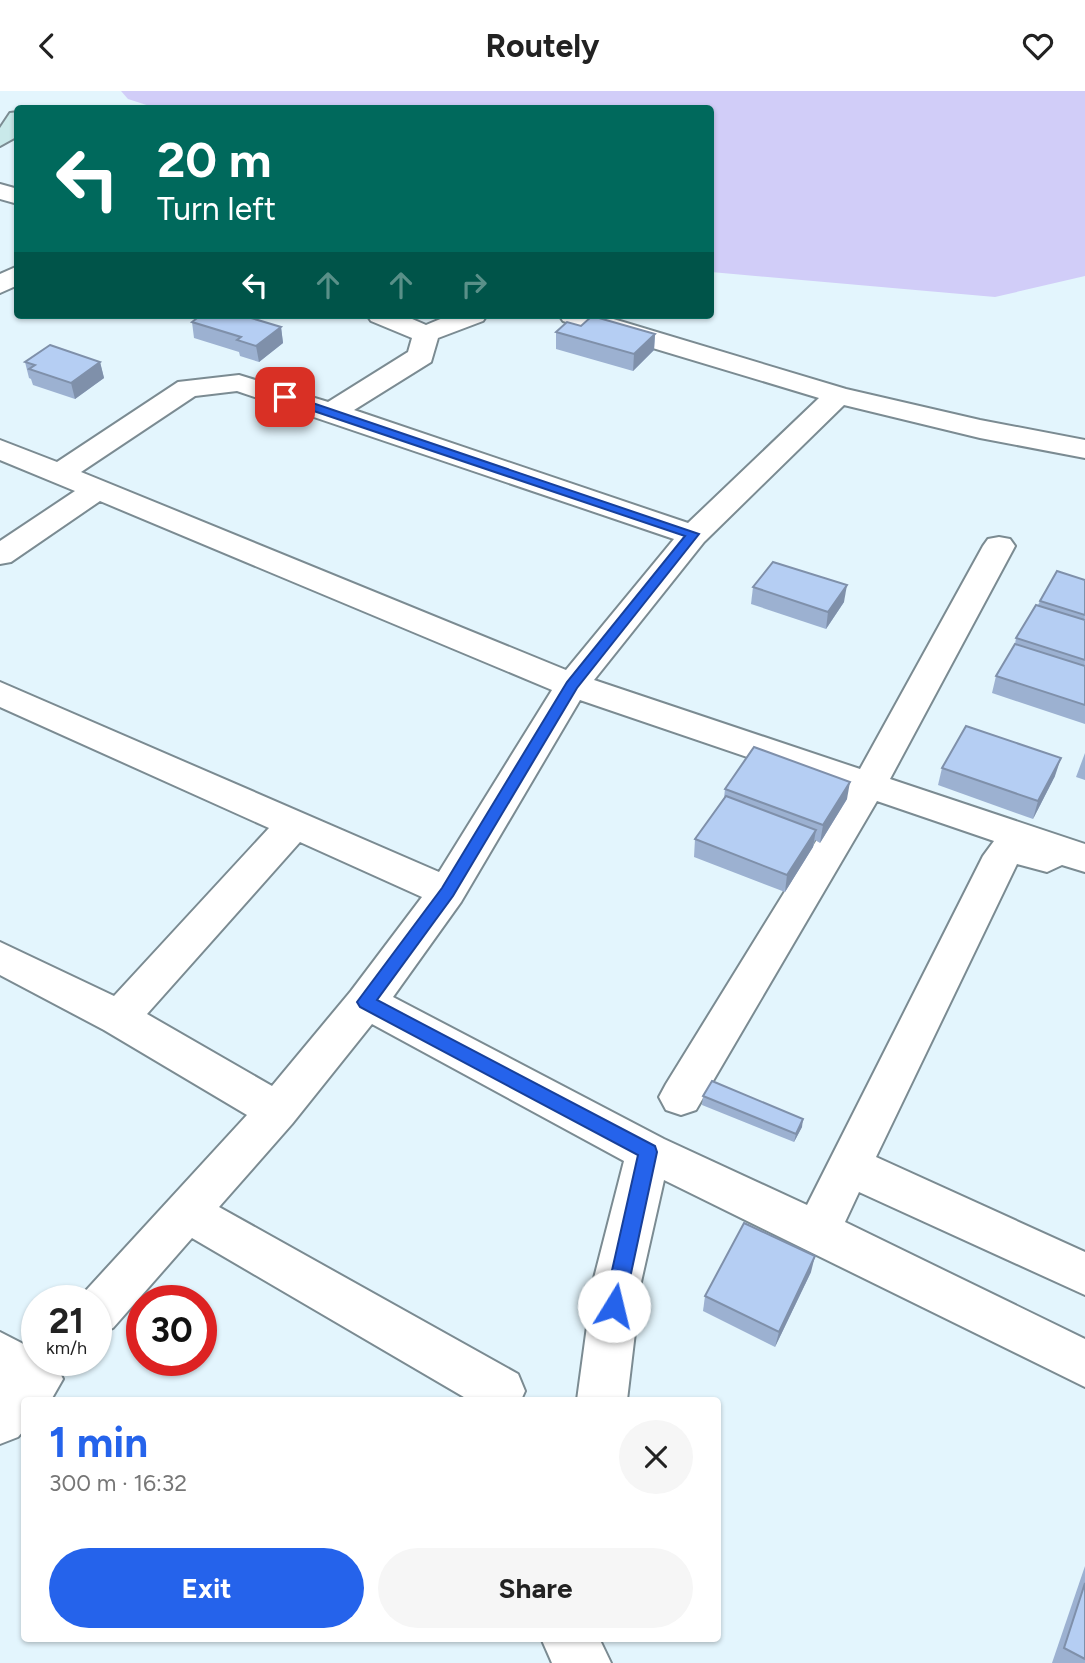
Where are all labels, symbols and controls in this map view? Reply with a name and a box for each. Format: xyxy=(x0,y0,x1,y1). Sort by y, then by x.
icon: back xyxy=(28,27,66,65)
text: Routely xyxy=(485,27,600,65)
icon: heart xyxy=(1019,27,1057,65)
text: 20 m xyxy=(157,130,272,189)
icon: left xyxy=(42,133,133,224)
text: Turn left xyxy=(157,190,276,228)
icon: left xyxy=(236,266,274,304)
icon: ahead xyxy=(309,266,347,304)
icon: ahead xyxy=(382,266,420,304)
icon: right xyxy=(455,266,493,304)
pin xyxy=(255,367,315,427)
icon: arrive xyxy=(266,378,304,416)
position arrow xyxy=(577,1269,651,1343)
speed limit sign: 30 xyxy=(126,1285,217,1376)
text: 21 xyxy=(49,1300,84,1342)
text: km/h xyxy=(46,1337,87,1359)
text: 1 min xyxy=(49,1417,148,1468)
button: close xyxy=(619,1420,693,1494)
text: 300 m · 16:32 xyxy=(49,1469,187,1497)
button: Exit xyxy=(49,1548,364,1628)
button: Share xyxy=(378,1548,693,1628)

